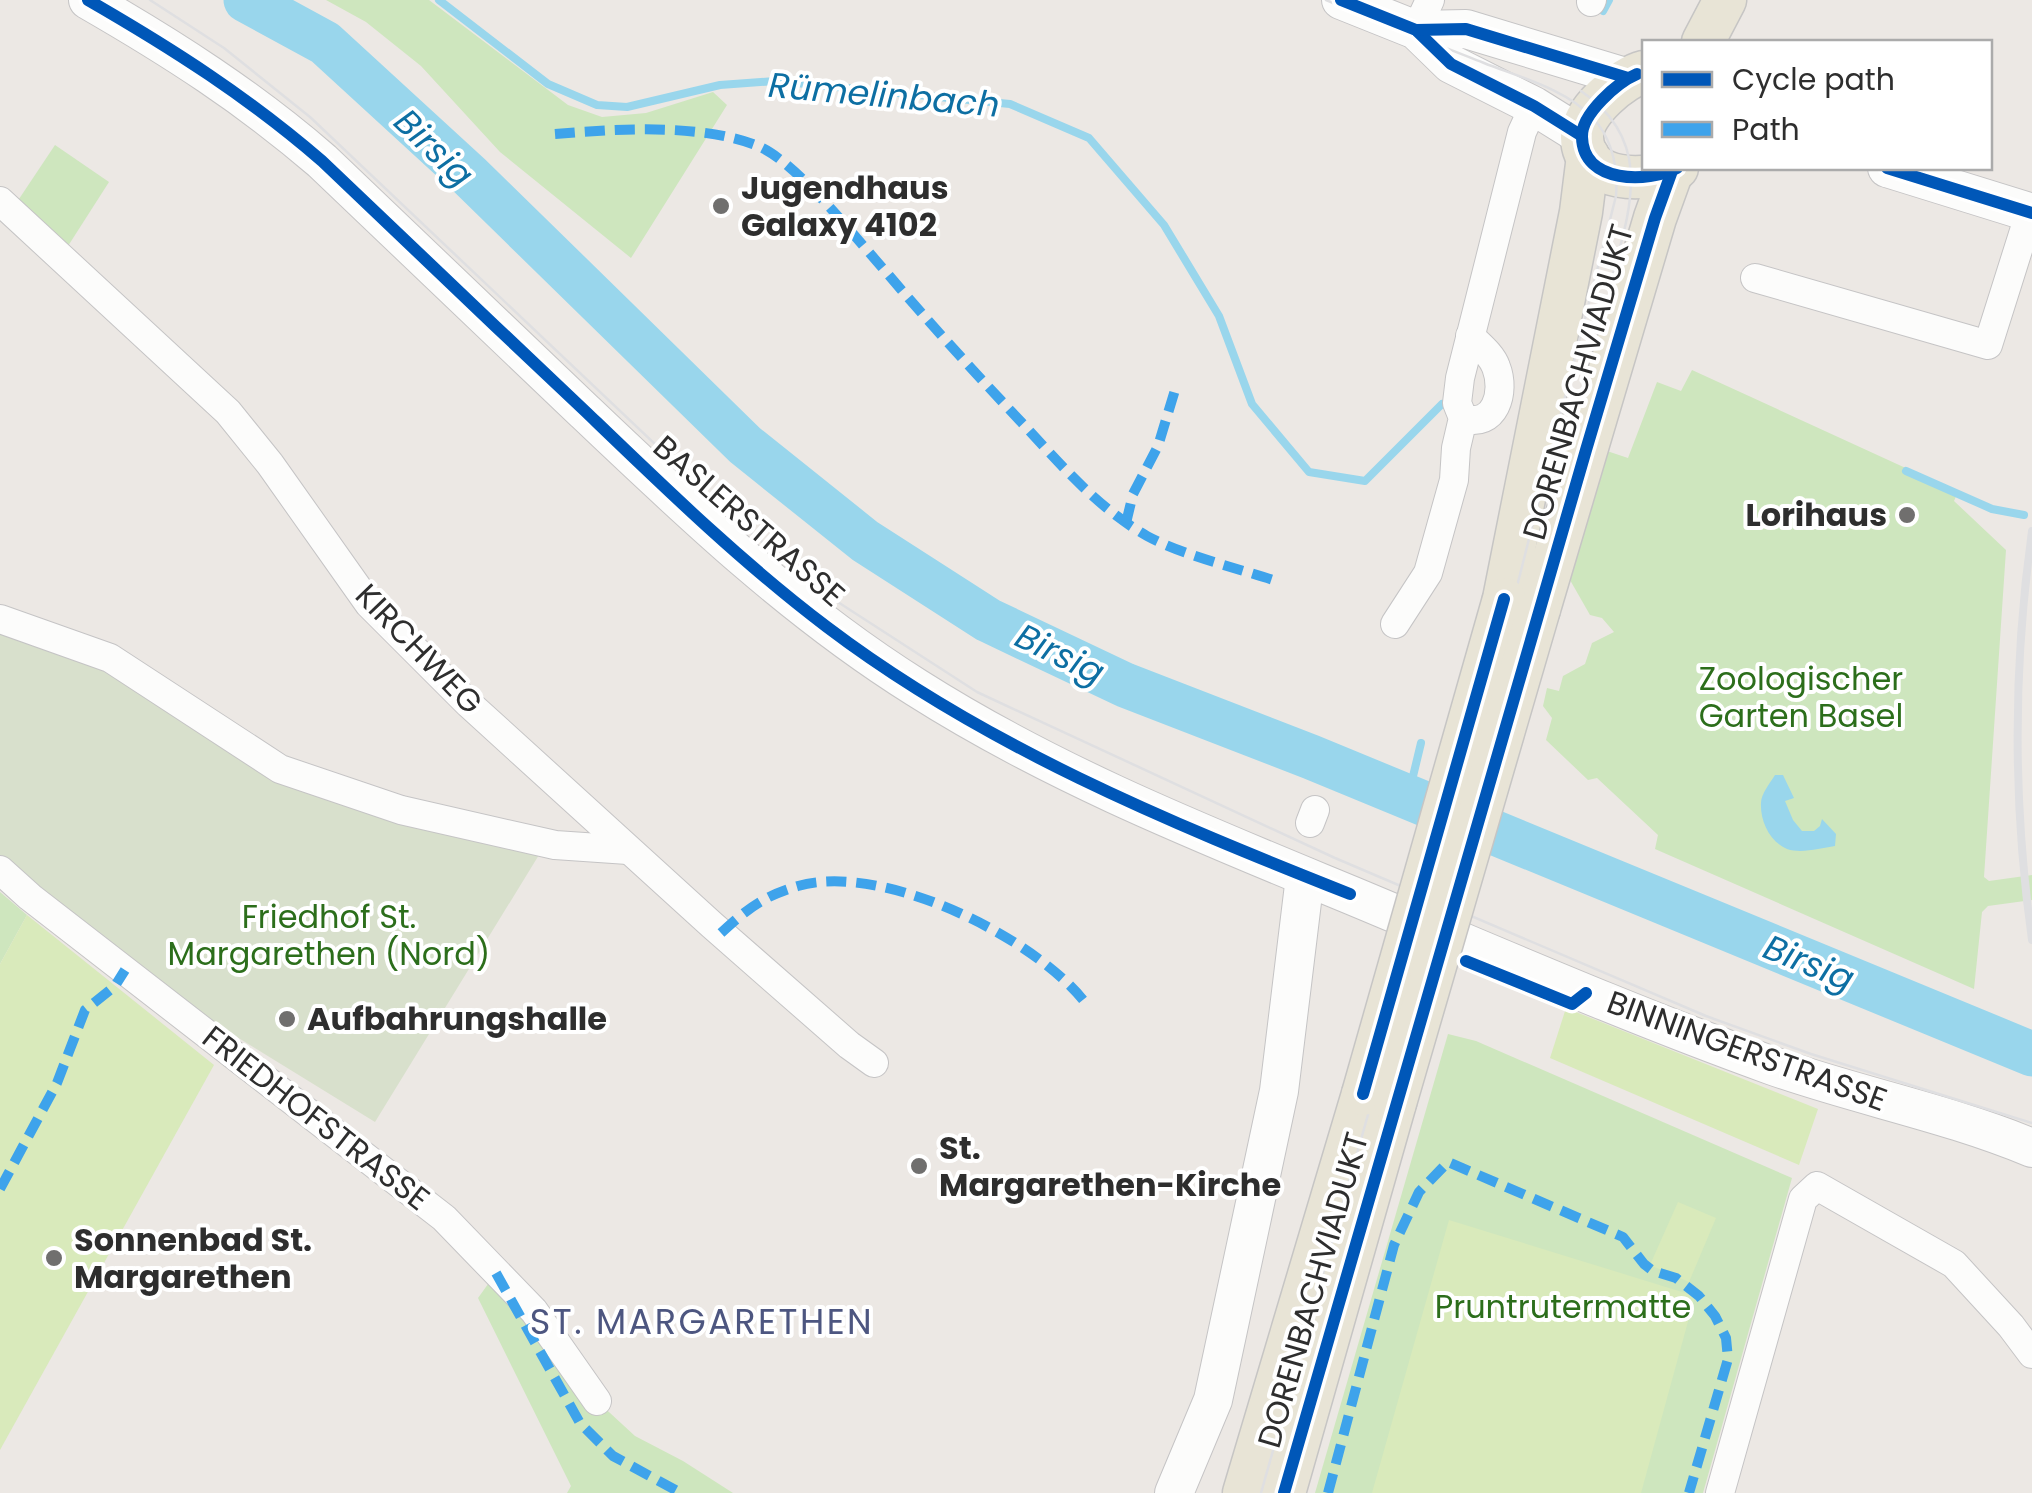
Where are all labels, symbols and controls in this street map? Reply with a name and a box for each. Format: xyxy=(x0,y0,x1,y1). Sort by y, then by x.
legend xyxy=(1642,40,1992,170)
text: Cycle path xyxy=(1732,58,1895,101)
water label: Rümelinbach xyxy=(766,60,1002,129)
water label: Birsig xyxy=(384,97,485,198)
text: Path xyxy=(1732,108,1800,151)
place label: Jugendhaus Galaxy 4102 xyxy=(741,165,949,247)
marker: Jugendhaus Galaxy 4102 xyxy=(710,195,732,217)
street label: DORENBACHVIADUKT xyxy=(1511,219,1644,545)
street label: BASLERSTRASSE xyxy=(644,425,855,617)
place label: Lorihaus xyxy=(1745,492,1887,537)
marker: Lorihaus xyxy=(1896,504,1918,526)
street label: KIRCHWEG xyxy=(346,573,493,724)
water label: Birsig xyxy=(1007,611,1113,696)
park label: Zoologischer Garten Basel xyxy=(1699,656,1903,738)
park label: Friedhof St. Margarethen (Nord) xyxy=(168,894,490,976)
water label: Birsig xyxy=(1757,922,1862,1003)
street label: BINNINGERSTRASSE xyxy=(1601,979,1893,1122)
place label: Aufbahrungshalle xyxy=(307,996,607,1041)
marker: Aufbahrungshalle xyxy=(276,1008,298,1030)
street label: FRIEDHOFSTRASSE xyxy=(193,1015,439,1221)
place label: St. Margarethen-Kirche xyxy=(939,1125,1281,1207)
street label: DORENBACHVIADUKT xyxy=(1246,1127,1379,1453)
marker: St. Margarethen-Kirche xyxy=(908,1155,930,1177)
place label: Sonnenbad St. Margarethen xyxy=(74,1217,312,1299)
marker: Sonnenbad St. Margarethen xyxy=(43,1247,65,1269)
park label: Pruntrutermatte xyxy=(1435,1284,1691,1329)
district label: ST. MARGARETHEN xyxy=(530,1297,874,1346)

